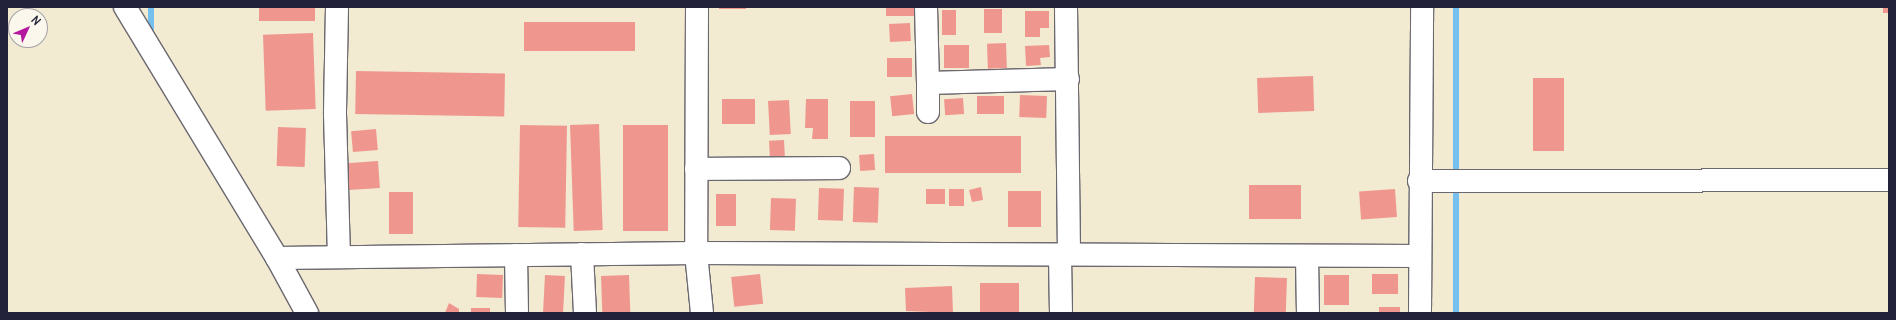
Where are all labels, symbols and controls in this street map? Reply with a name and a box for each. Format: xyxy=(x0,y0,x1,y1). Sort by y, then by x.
north arrow xyxy=(8,8,48,48)
text: N xyxy=(28,13,44,28)

